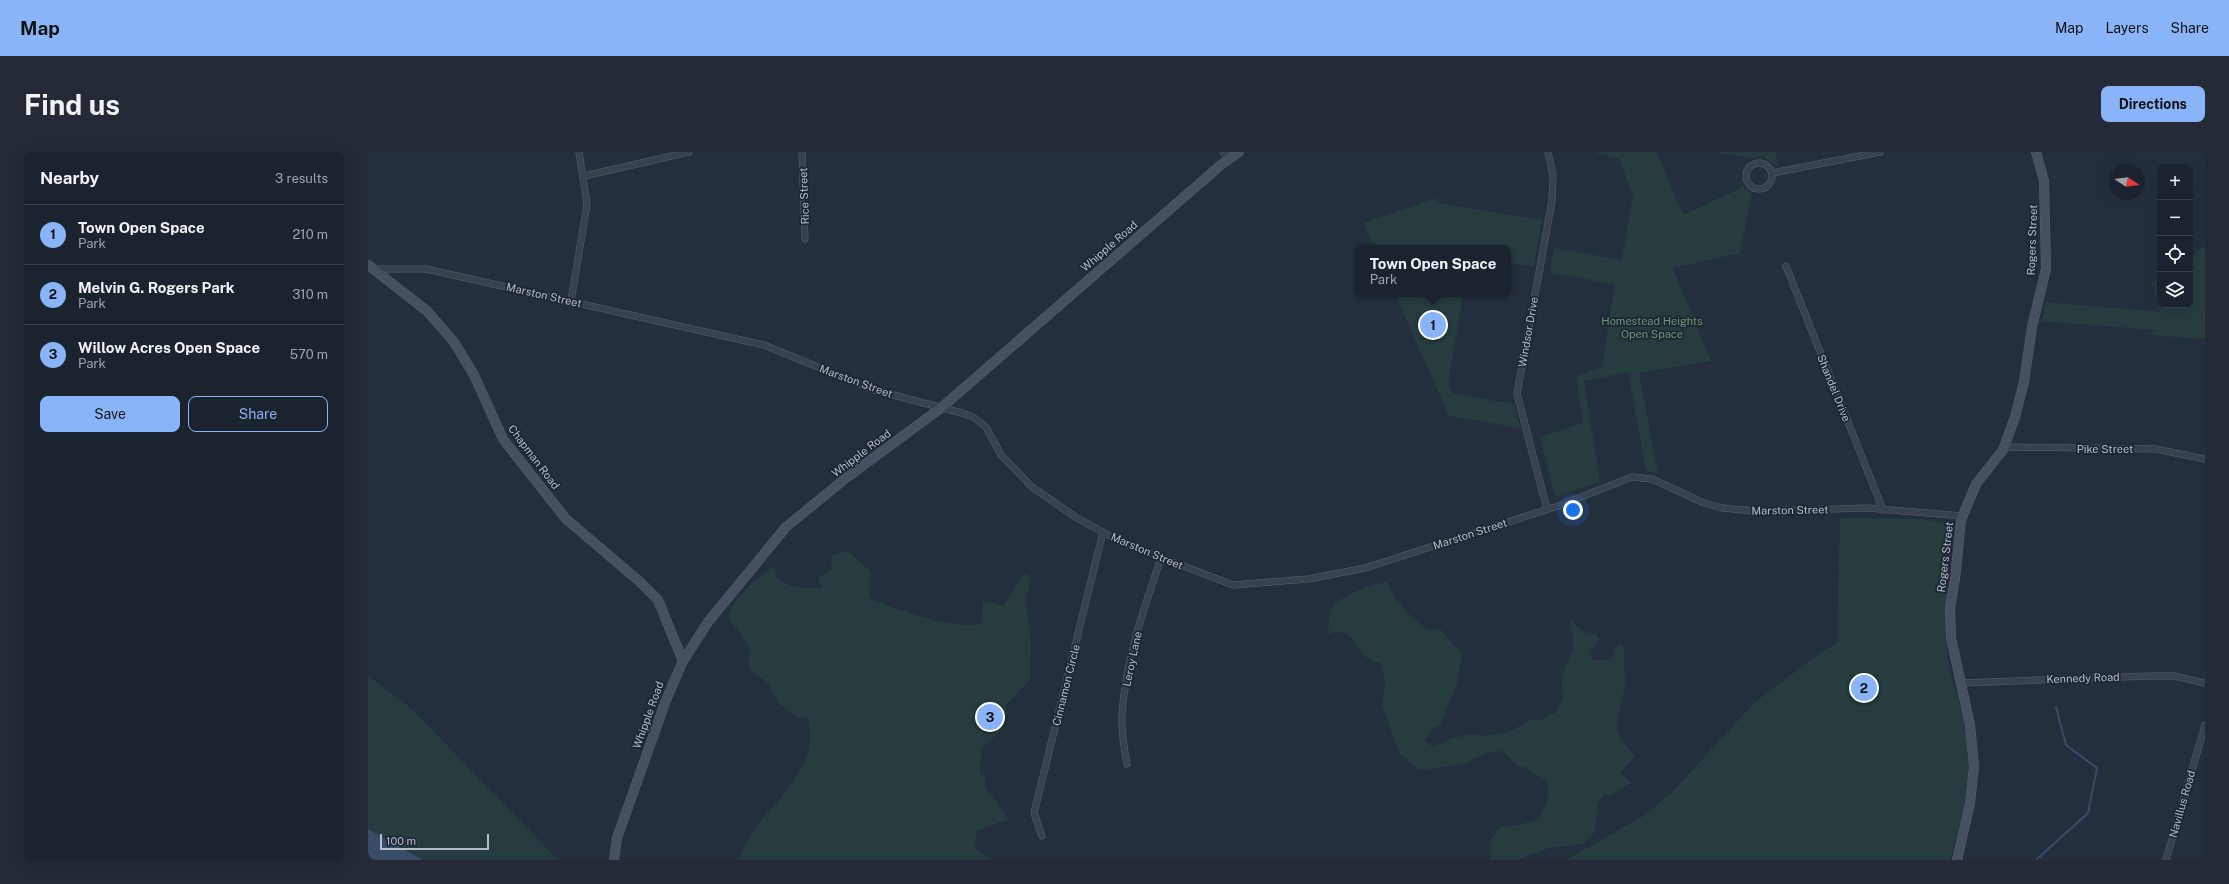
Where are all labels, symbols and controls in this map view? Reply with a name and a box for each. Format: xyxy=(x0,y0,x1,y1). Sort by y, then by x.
text: Map xyxy=(20,17,60,39)
text: Map xyxy=(2055,20,2083,36)
text: Layers xyxy=(2105,20,2149,36)
text: Share xyxy=(2171,20,2209,36)
button: Directions xyxy=(2101,86,2205,122)
text: Find us xyxy=(24,88,120,121)
north arrow xyxy=(2109,164,2145,200)
map controls xyxy=(2157,164,2193,308)
button: + xyxy=(2157,164,2193,200)
street label: Rice Street xyxy=(797,167,811,225)
text: Nearby xyxy=(40,168,99,188)
text: 3 results xyxy=(275,171,328,186)
button: − xyxy=(2157,200,2193,236)
street label: Rogers Street xyxy=(2025,204,2039,276)
street label: Whipple Road xyxy=(1078,218,1140,274)
text: Town Open Space xyxy=(78,219,205,236)
text: 1 xyxy=(50,227,56,242)
text: 210 m xyxy=(293,227,328,242)
text: Park xyxy=(78,236,106,251)
button: locate xyxy=(2157,236,2193,272)
popup xyxy=(1355,245,1511,297)
text: Town Open Space xyxy=(1370,255,1496,272)
text: Park xyxy=(1370,272,1397,287)
button: layers xyxy=(2157,272,2193,308)
text: Melvin G. Rogers Park xyxy=(78,279,235,296)
street label: Marston Street xyxy=(505,280,583,310)
text: 2 xyxy=(49,287,57,302)
text: 310 m xyxy=(292,287,328,302)
text: Park xyxy=(78,296,106,311)
street label: Windsor Drive xyxy=(1516,296,1540,368)
pin: 1 xyxy=(1420,310,1446,340)
park label: Homestead Heights Open Space xyxy=(1601,315,1703,340)
text: Willow Acres Open Space xyxy=(78,339,260,356)
text: 3 xyxy=(49,347,57,362)
text: 570 m xyxy=(290,347,328,362)
street label: Shandel Drive xyxy=(1815,353,1853,423)
text: Park xyxy=(78,356,106,371)
street label: Marston Street xyxy=(818,362,894,400)
button: Save xyxy=(40,396,180,432)
button: Share xyxy=(188,396,328,432)
street label: Chapman Road xyxy=(506,423,562,491)
street label: Whipple Road xyxy=(829,427,893,479)
street label: Pike Street xyxy=(2077,443,2133,455)
your location xyxy=(1563,500,1583,520)
street label: Marston Street xyxy=(1751,503,1829,517)
street label: Marston Street xyxy=(1432,516,1508,552)
street label: Rogers Street xyxy=(1935,521,1955,593)
street label: Marston Street xyxy=(1109,530,1185,572)
street label: Leroy Lane xyxy=(1120,630,1144,688)
street label: Cinnamon Circle xyxy=(1050,643,1082,727)
street label: Kennedy Road xyxy=(2046,671,2120,685)
pin: 2 xyxy=(1851,673,1877,703)
street label: Whipple Road xyxy=(630,680,666,750)
pin: 3 xyxy=(977,702,1003,732)
street label: Navillus Road xyxy=(2167,769,2197,839)
scale bar xyxy=(380,832,489,851)
text: 100 m xyxy=(386,835,416,847)

